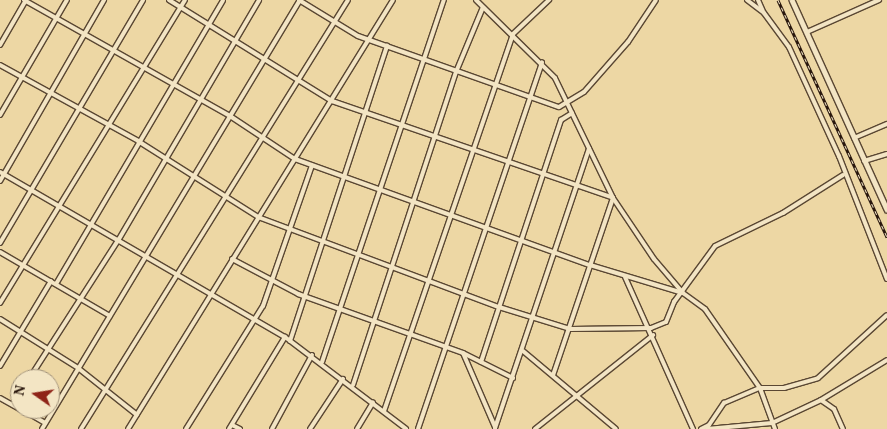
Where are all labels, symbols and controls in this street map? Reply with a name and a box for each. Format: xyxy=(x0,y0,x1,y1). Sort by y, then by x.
north arrow xyxy=(10,369,60,419)
text: N xyxy=(10,384,31,398)

